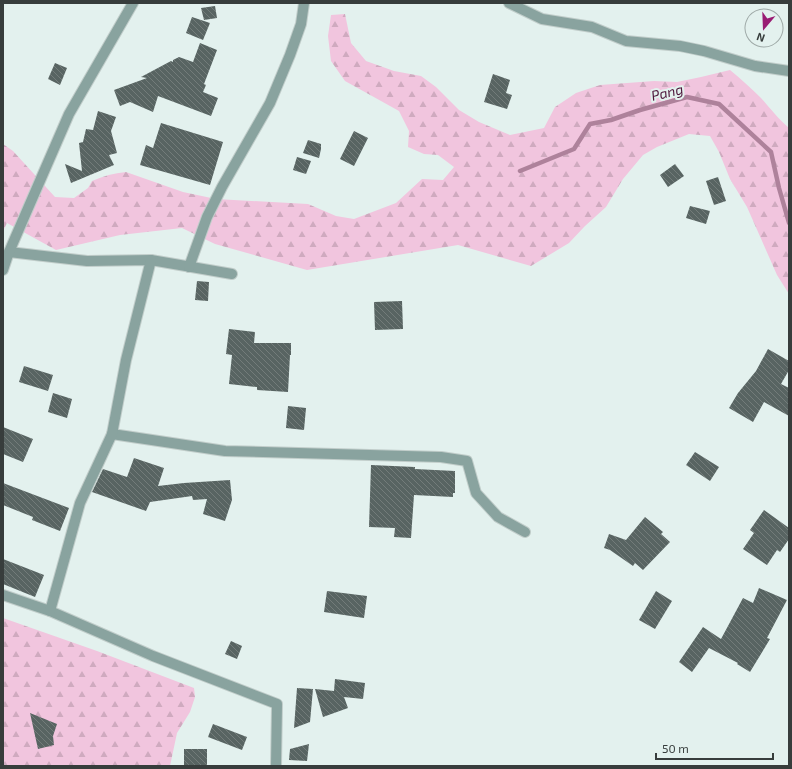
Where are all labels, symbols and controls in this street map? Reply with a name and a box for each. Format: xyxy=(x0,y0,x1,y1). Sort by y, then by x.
north arrow xyxy=(744,8,784,48)
text: N xyxy=(755,30,766,45)
water label: Pang xyxy=(649,80,685,104)
scale bar xyxy=(656,735,773,761)
text: 50 m xyxy=(662,741,689,755)

